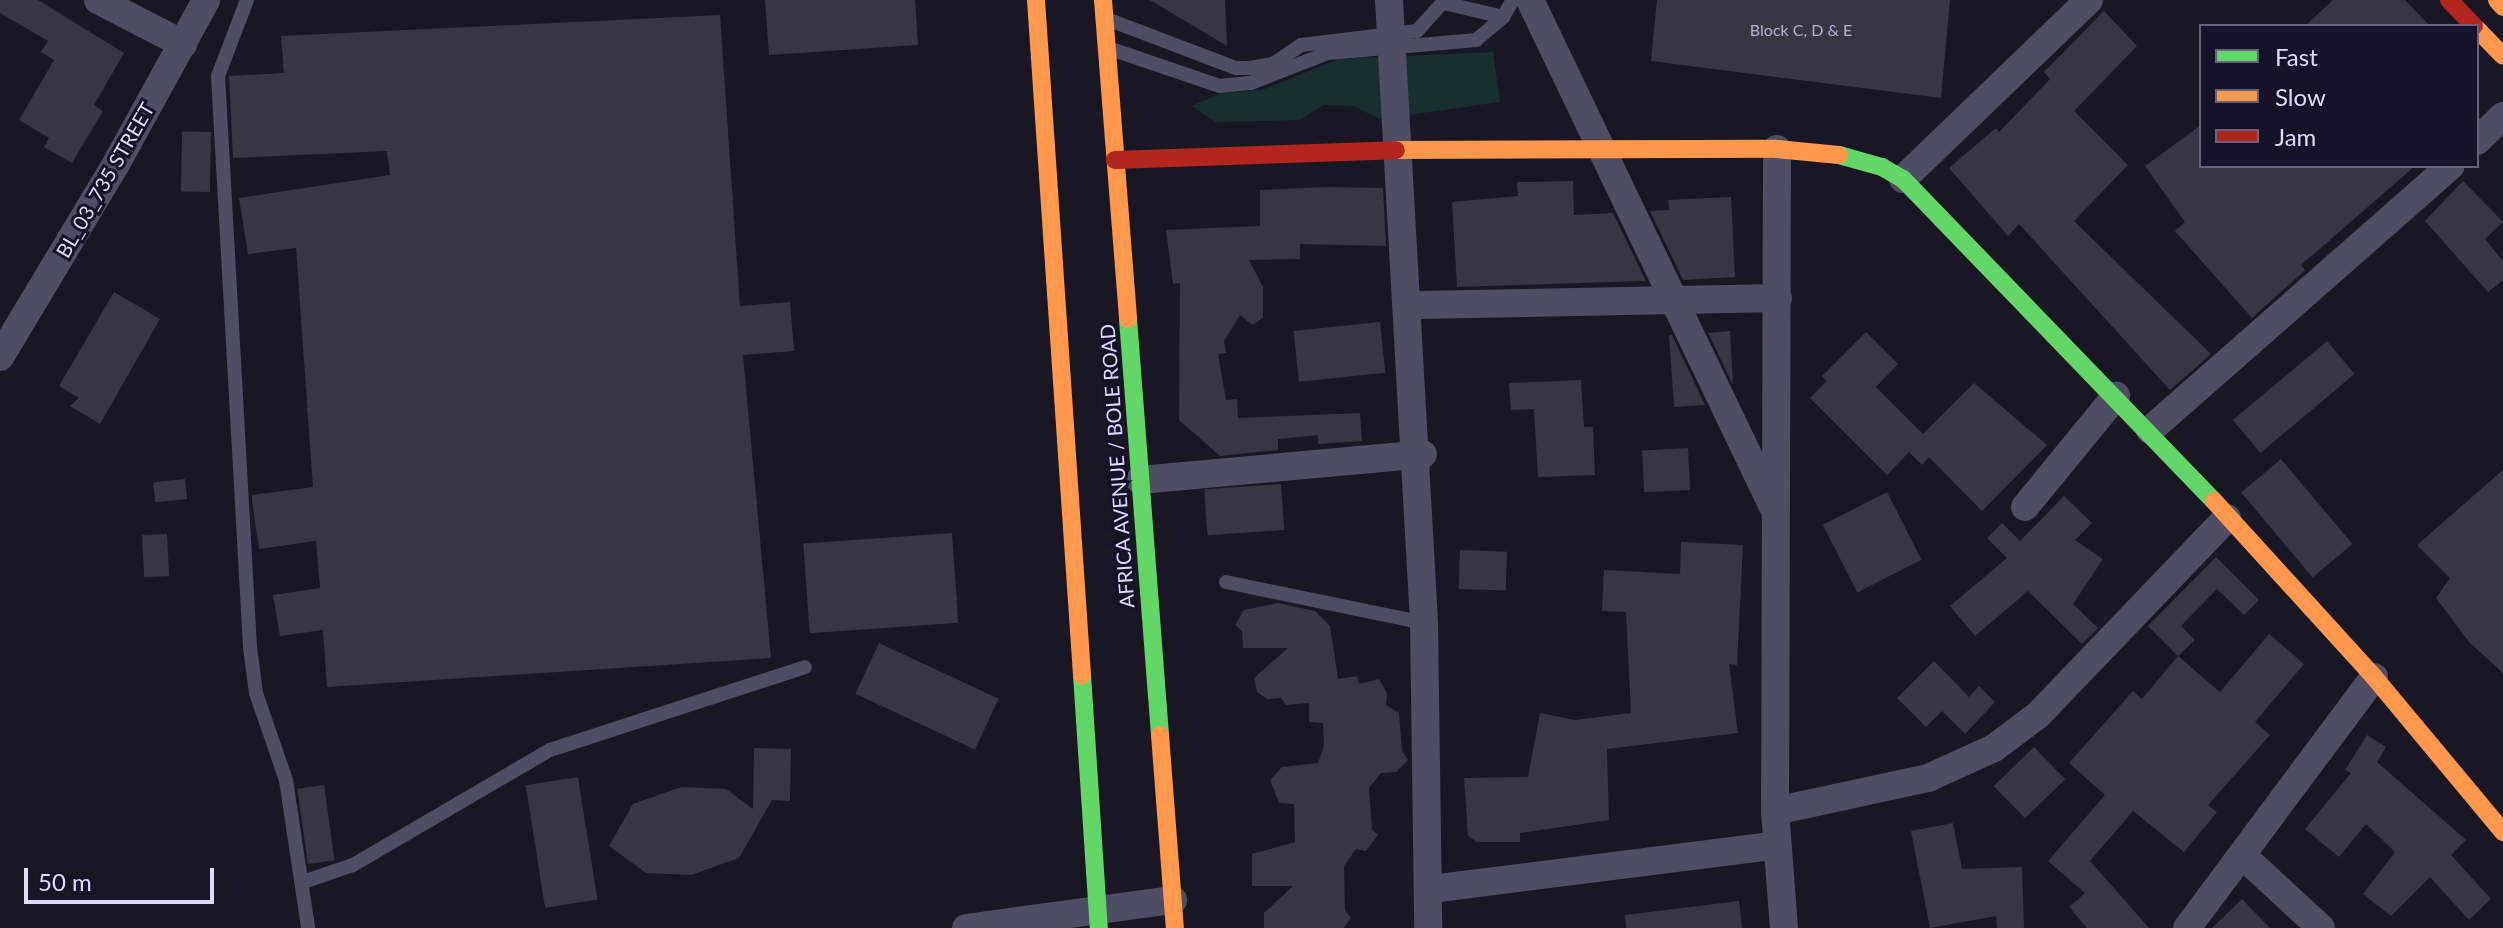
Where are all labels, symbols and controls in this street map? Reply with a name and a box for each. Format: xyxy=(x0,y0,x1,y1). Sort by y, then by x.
house number: Block C, D & E xyxy=(1750,20,1852,40)
legend xyxy=(2199,24,2479,168)
text: Fast xyxy=(2275,42,2318,71)
text: Slow xyxy=(2275,82,2326,111)
street label: BL_03_735 STREET xyxy=(51,98,159,262)
text: Jam xyxy=(2275,122,2316,151)
street label: AFRICA AVENUE / BOLE ROAD xyxy=(1095,323,1139,609)
scale bar xyxy=(28,852,218,902)
text: 50 m xyxy=(38,867,92,896)

